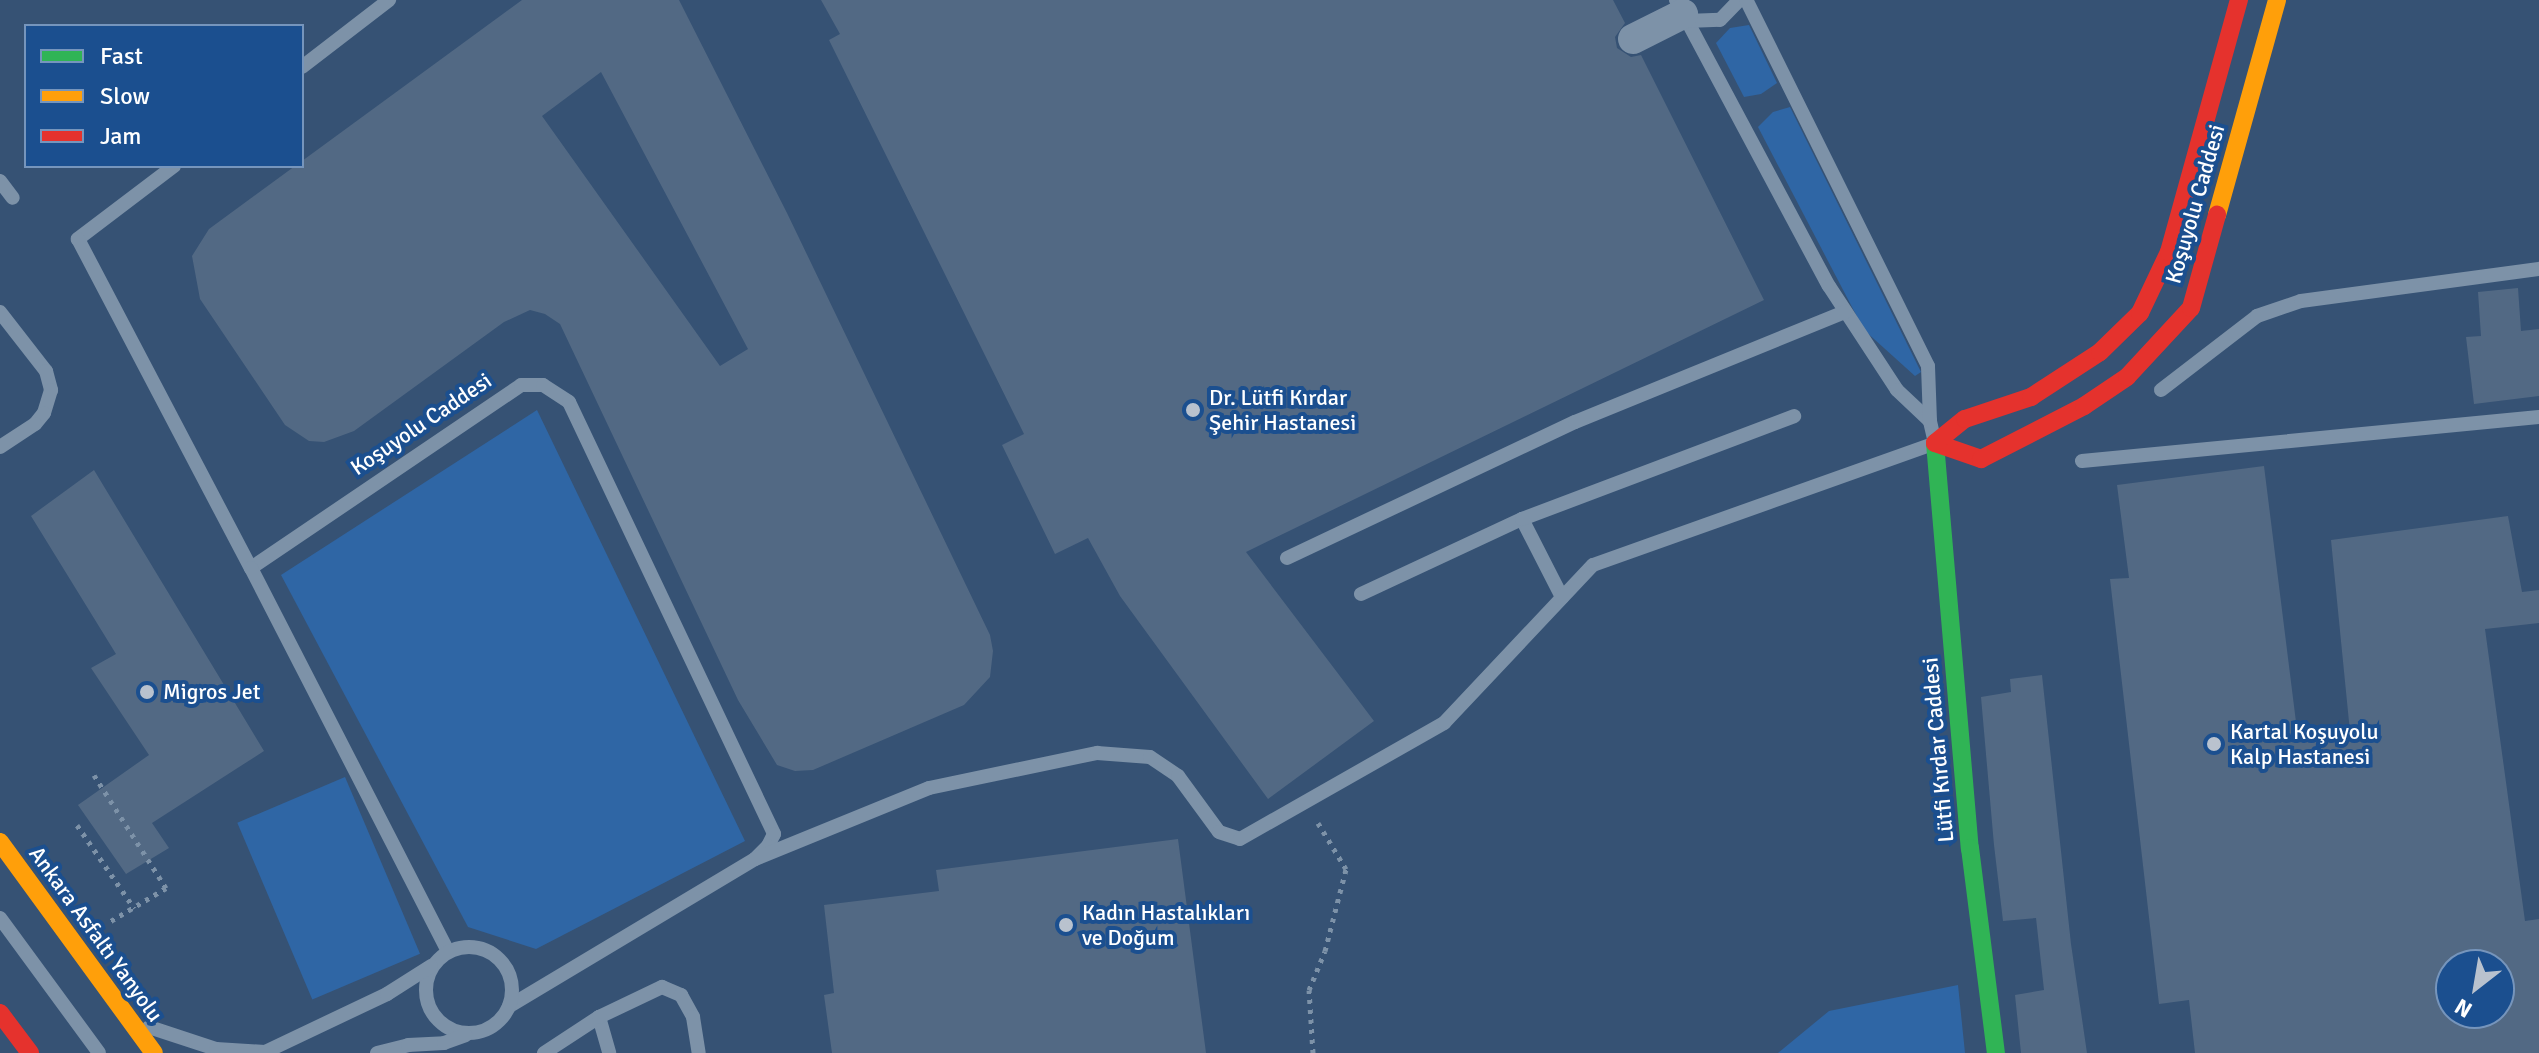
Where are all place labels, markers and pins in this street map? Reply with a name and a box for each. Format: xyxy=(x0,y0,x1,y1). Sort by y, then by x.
place label: Dr. Lütfi Kırdar Şehir Hastanesi xyxy=(1209,384,1356,436)
marker: Dr. Lütfi Kırdar Şehir Hastanesi xyxy=(1184,401,1202,419)
place label: Migros Jet xyxy=(163,679,261,705)
marker: Migros Jet xyxy=(138,683,156,701)
place label: Kartal Koşuyolu Kalp Hastanesi xyxy=(2230,718,2379,770)
marker: Kartal Koşuyolu Kalp Hastanesi xyxy=(2205,735,2223,753)
place label: Kadın Hastalıkları ve Doğum xyxy=(1082,899,1250,950)
marker: Kadın Hastalıkları ve Doğum xyxy=(1057,916,1075,934)

